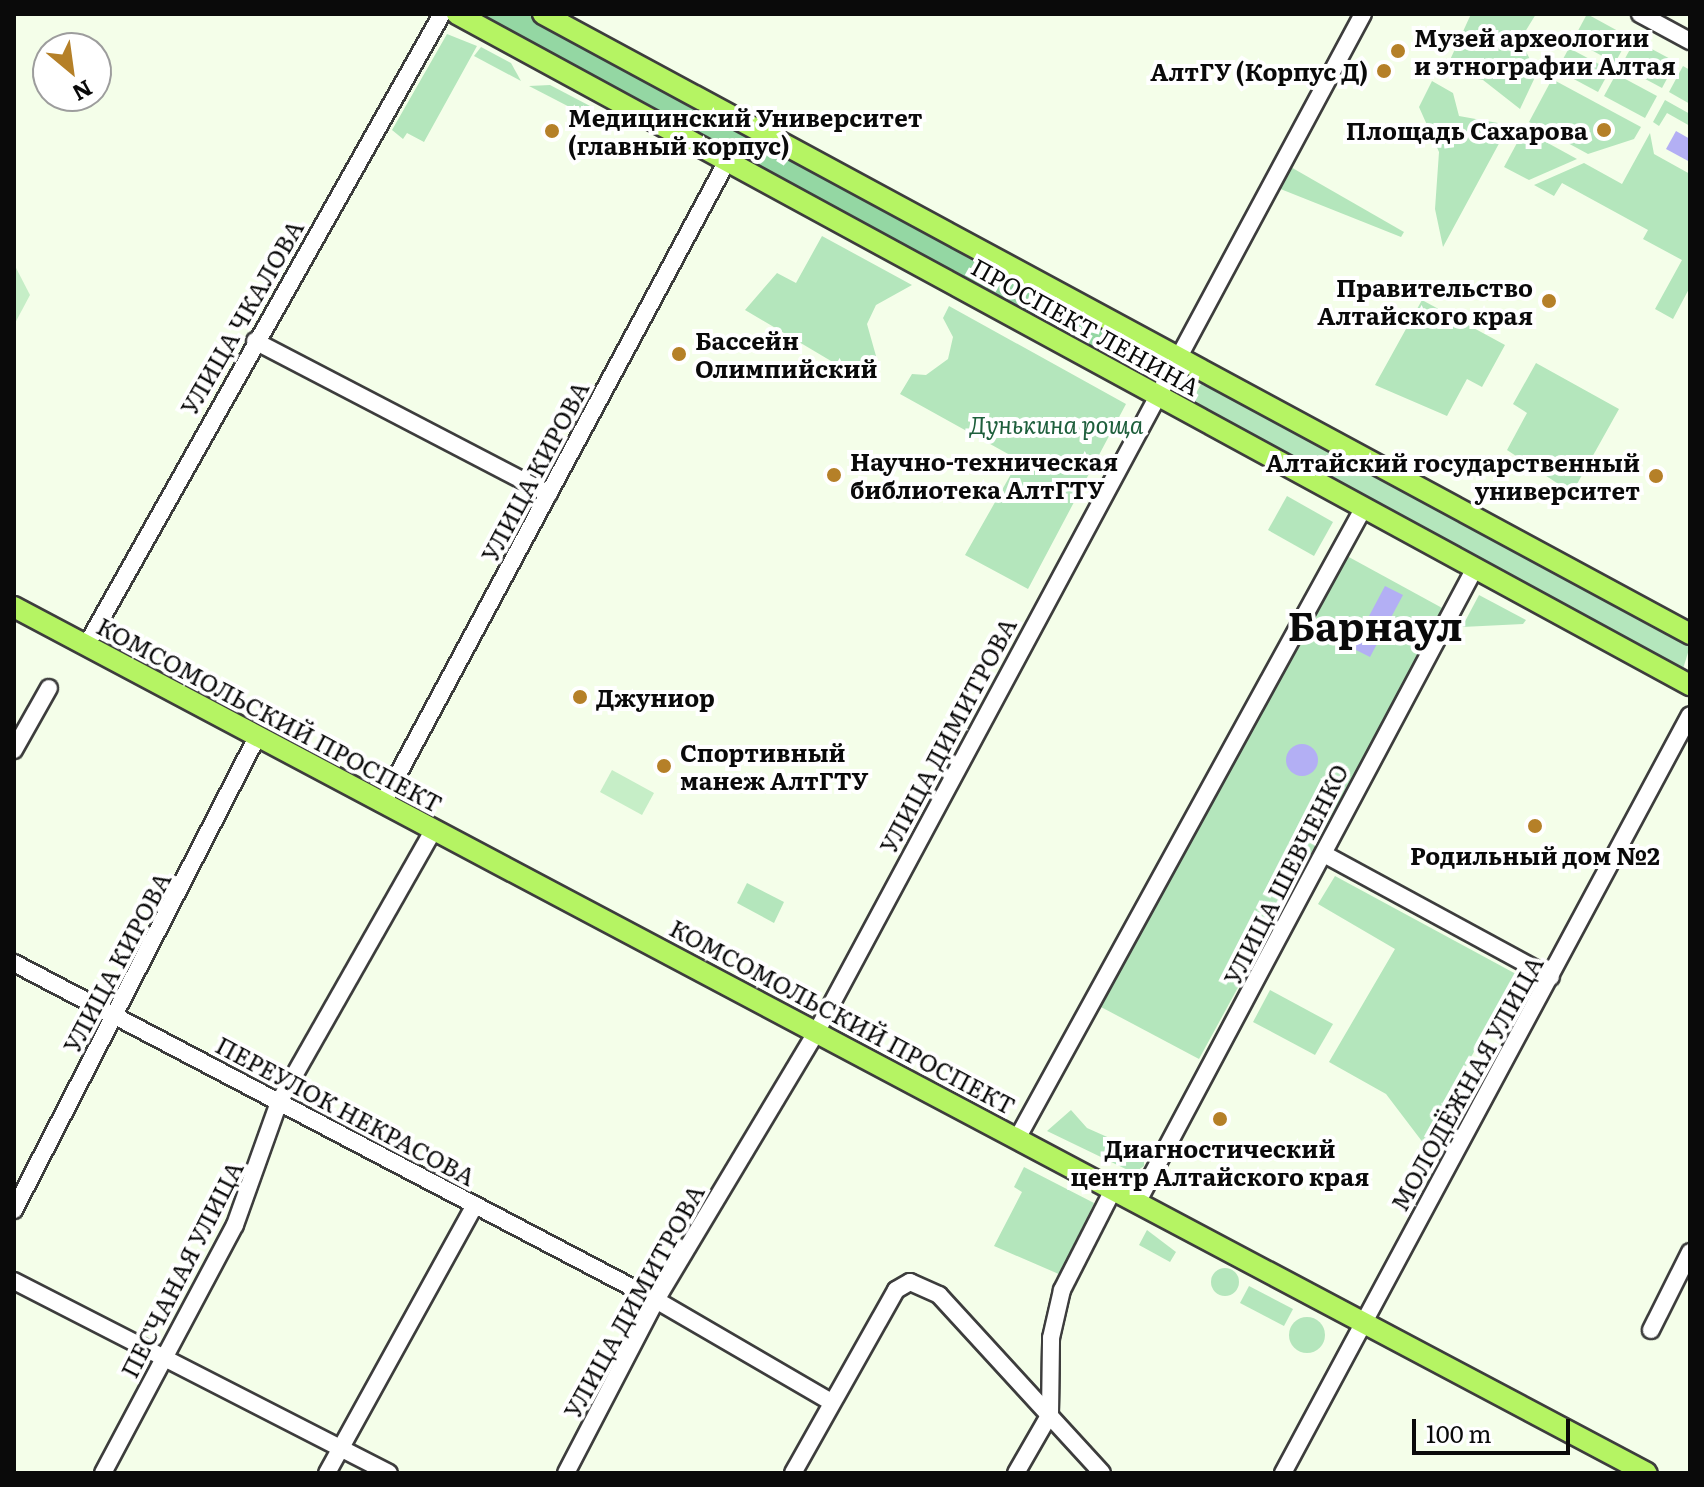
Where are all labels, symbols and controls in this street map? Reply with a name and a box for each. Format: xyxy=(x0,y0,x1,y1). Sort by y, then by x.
place label: Музей археологии и этнографии Алтая xyxy=(1414,23,1676,79)
north arrow xyxy=(32,32,112,112)
marker: Музей археологии и этнографии Алтая xyxy=(1389,42,1407,60)
place label: АлтГУ (Корпус Д) xyxy=(1150,57,1368,85)
marker: АлтГУ (Корпус Д) xyxy=(1375,62,1393,80)
text: N xyxy=(67,73,99,111)
place label: Медицинский Университет (главный корпус) xyxy=(568,103,923,159)
place label: Площадь Сахарова xyxy=(1346,116,1588,144)
marker: Площадь Сахарова xyxy=(1595,121,1613,139)
marker: Медицинский Университет (главный корпус) xyxy=(543,122,561,140)
street label: УЛИЦА ЧКАЛОВА xyxy=(174,215,308,419)
street label: ПРОСПЕКТ ЛЕНИНА xyxy=(967,251,1205,401)
place label: Правительство Алтайского края xyxy=(1317,273,1533,329)
marker: Правительство Алтайского края xyxy=(1540,292,1558,310)
place label: Бассейн Олимпийский xyxy=(695,326,878,382)
marker: Бассейн Олимпийский xyxy=(670,345,688,363)
street label: УЛИЦА КИРОВА xyxy=(474,376,594,566)
park label: Дунькина роща xyxy=(969,410,1143,438)
place label: Научно-техническая библиотека АлтГТУ xyxy=(850,447,1118,503)
place label: Алтайский государственный университет xyxy=(1266,448,1640,504)
marker: Научно-техническая библиотека АлтГТУ xyxy=(825,466,843,484)
marker: Алтайский государственный университет xyxy=(1647,467,1665,485)
district label: Барнаул xyxy=(1287,600,1463,648)
street label: КОМСОМОЛЬСКИЙ ПРОСПЕКТ xyxy=(92,610,448,818)
street label: УЛИЦА ДИМИТРОВА xyxy=(873,612,1021,858)
place label: Джуниор xyxy=(596,683,715,711)
marker: Джуниор xyxy=(571,688,589,706)
place label: Спортивный манеж АлтГТУ xyxy=(680,738,868,794)
marker: Спортивный манеж АлтГТУ xyxy=(655,757,673,775)
street label: УЛИЦА ШЕВЧЕНКО xyxy=(1217,759,1353,989)
marker: Родильный дом №2 xyxy=(1524,815,1546,837)
place label: Родильный дом №2 xyxy=(1410,841,1660,869)
street label: УЛИЦА КИРОВА xyxy=(56,867,176,1057)
street label: КОМСОМОЛЬСКИЙ ПРОСПЕКТ xyxy=(665,912,1021,1120)
street label: МОЛОДЁЖНАЯ УЛИЦА xyxy=(1384,951,1548,1215)
street label: ПЕРЕУЛОК НЕКРАСОВА xyxy=(211,1029,481,1191)
marker: Диагностический центр Алтайского края xyxy=(1209,1108,1231,1130)
place label: Диагностический центр Алтайского края xyxy=(1071,1134,1369,1190)
street label: ПЕСЧАНАЯ УЛИЦА xyxy=(114,1156,248,1382)
street label: УЛИЦА ДИМИТРОВА xyxy=(557,1179,709,1423)
scale bar xyxy=(1416,1403,1574,1453)
text: 100 m xyxy=(1426,1415,1492,1450)

